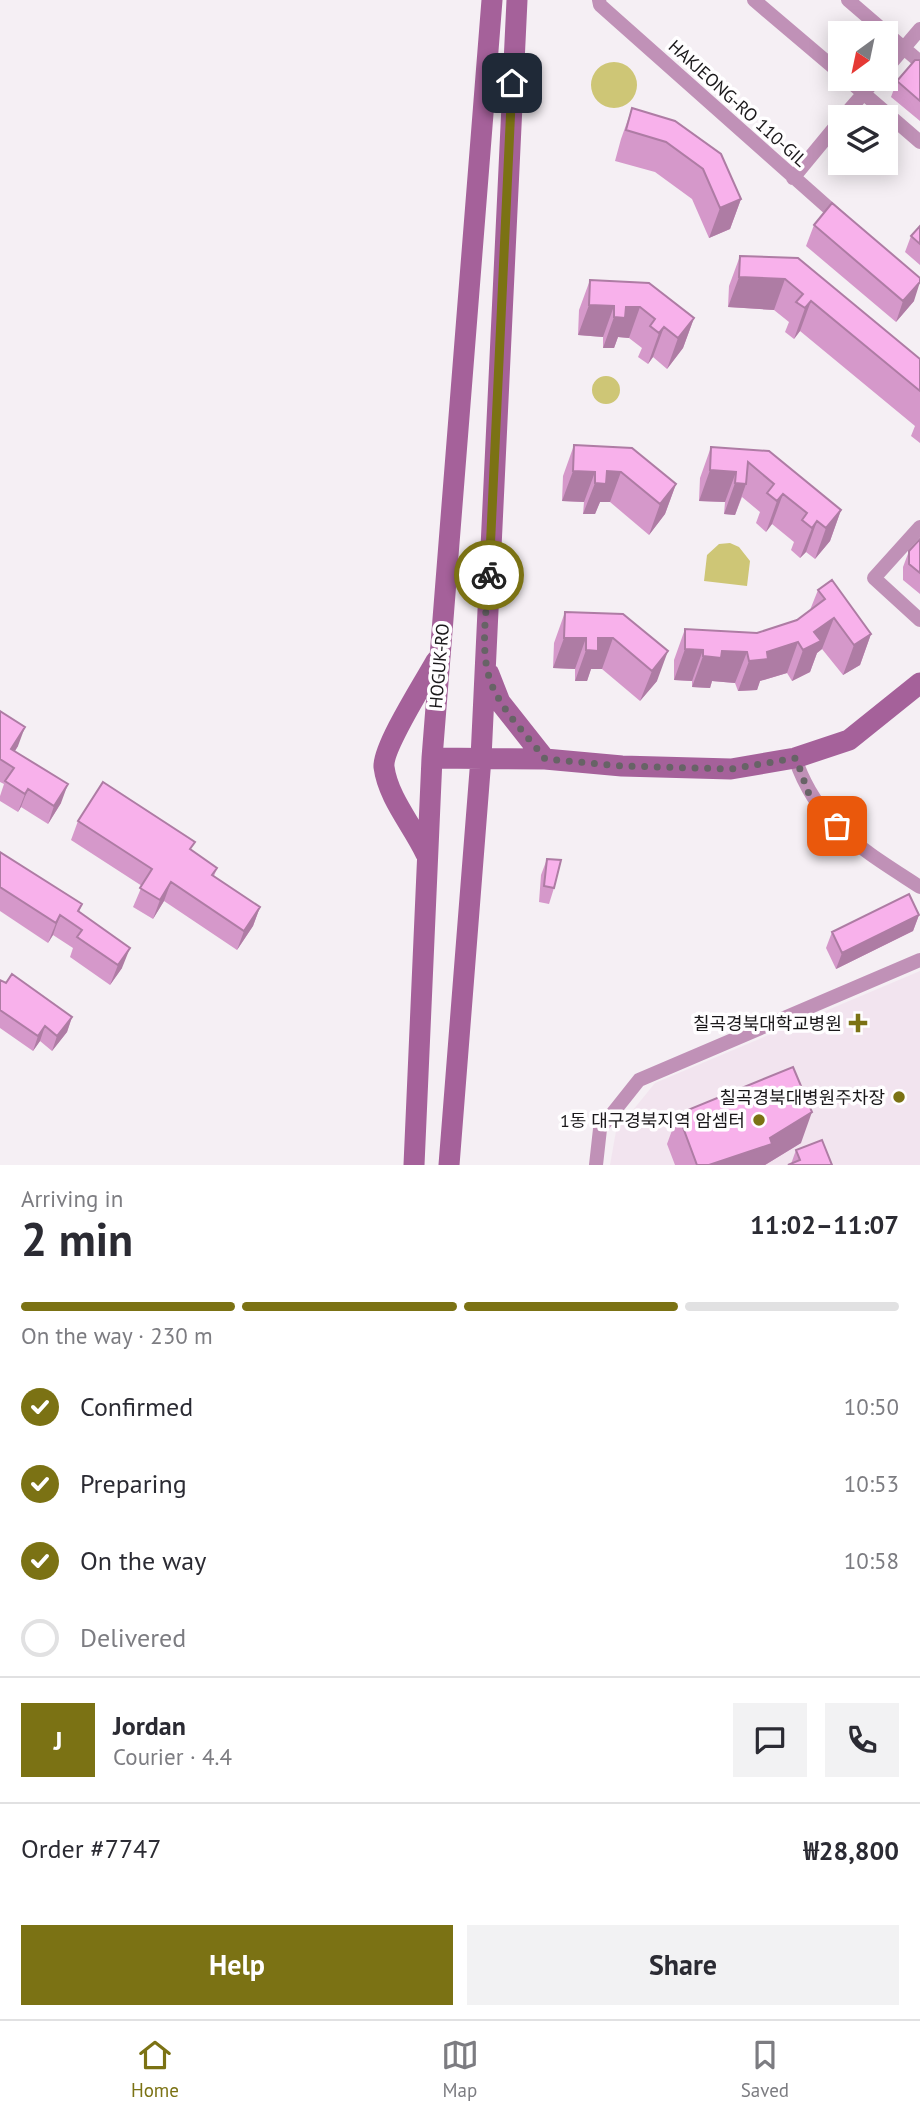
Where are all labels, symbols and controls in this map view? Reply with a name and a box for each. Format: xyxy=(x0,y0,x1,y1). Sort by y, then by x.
north arrow xyxy=(828,21,898,91)
map controls xyxy=(828,21,898,175)
street label: HAKJEONG-RO 110-GIL xyxy=(664,35,812,171)
pin xyxy=(482,53,542,113)
icon: home xyxy=(493,64,531,102)
button: layers xyxy=(828,105,898,175)
courier xyxy=(454,540,524,610)
icon: bike xyxy=(470,556,508,594)
street label: HOGUK-RO xyxy=(424,622,454,710)
pin xyxy=(807,796,867,856)
icon: bag xyxy=(818,807,856,845)
place label: 칠곡경북대학교병원 xyxy=(693,1012,842,1035)
marker: 칠곡경북대학교병원 xyxy=(848,1013,868,1033)
place label: 칠곡경북대병원주차장 xyxy=(719,1086,885,1109)
marker: 칠곡경북대병원주차장 xyxy=(891,1089,907,1105)
place label: 1동 대구경북지역 암셈터 xyxy=(560,1109,745,1132)
marker: 1동 대구경북지역 암셈터 xyxy=(751,1112,767,1128)
text: Arriving in xyxy=(21,1184,123,1213)
text: 11:02–11:07 xyxy=(750,1208,899,1241)
text: 2 min xyxy=(21,1209,133,1269)
text: On the way · 230 m xyxy=(21,1321,213,1350)
icon: check xyxy=(21,1388,59,1426)
text: Confirmed xyxy=(80,1390,193,1423)
text: 10:50 xyxy=(844,1392,899,1421)
icon: check xyxy=(21,1465,59,1503)
text: Preparing xyxy=(80,1467,187,1500)
text: 10:53 xyxy=(844,1469,899,1498)
icon: check xyxy=(21,1542,59,1580)
text: On the way xyxy=(80,1544,206,1577)
text: 10:58 xyxy=(844,1546,899,1575)
text: Delivered xyxy=(80,1621,186,1654)
button: chat xyxy=(733,1703,807,1777)
button: phone xyxy=(825,1703,899,1777)
text: Jordan xyxy=(113,1709,186,1742)
text: J xyxy=(54,1724,62,1757)
text: Courier · 4.4 xyxy=(113,1742,232,1771)
text: Order #7747 xyxy=(21,1832,161,1865)
text: ₩28,800 xyxy=(803,1834,899,1867)
button: Help xyxy=(21,1925,453,2005)
button: Share xyxy=(467,1925,899,2005)
tab: Home xyxy=(131,2036,179,2102)
tab: Map xyxy=(441,2036,479,2102)
tab: Saved xyxy=(741,2036,789,2102)

